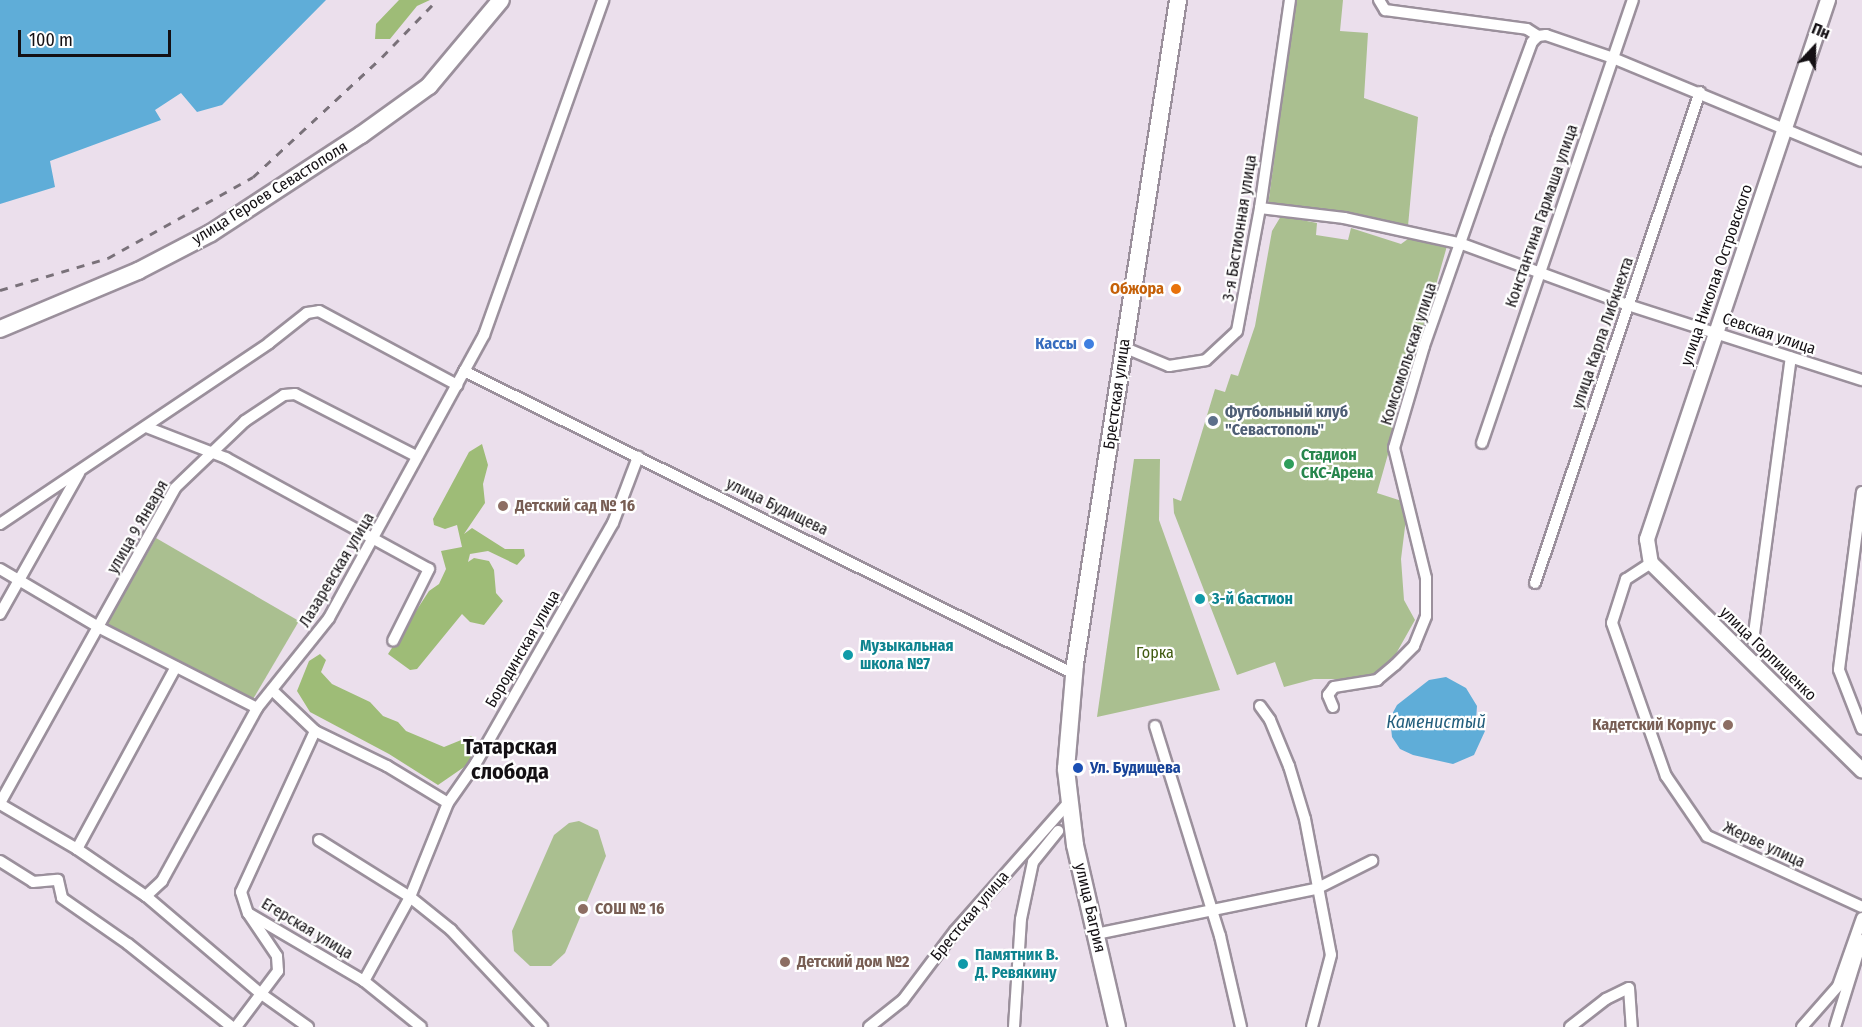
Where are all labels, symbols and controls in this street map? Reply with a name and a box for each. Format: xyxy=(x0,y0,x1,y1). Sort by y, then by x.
scale bar xyxy=(21,18,174,56)
north arrow xyxy=(1784,18,1844,78)
text: Пн xyxy=(1809,19,1833,43)
text: 100 m xyxy=(29,29,73,51)
street label: Константина Гармаша улица xyxy=(1502,122,1582,310)
street label: улица Героев Севастополя xyxy=(189,137,351,249)
street label: 3-я Бастионная улица xyxy=(1219,153,1261,303)
street label: улица Николая Островского xyxy=(1677,182,1757,368)
street label: улица Карла Либкнехта xyxy=(1568,255,1638,411)
place label: Обжора xyxy=(1110,279,1164,299)
street label: Комсомольская улица xyxy=(1377,280,1441,428)
marker: Обжора xyxy=(1169,282,1183,296)
street label: Севская улица xyxy=(1720,309,1818,359)
place label: Кассы xyxy=(1035,334,1077,354)
marker: Кассы xyxy=(1082,337,1096,351)
street label: Брестская улица xyxy=(1100,337,1134,451)
place label: Футбольный клуб "Севастополь" xyxy=(1225,402,1348,440)
marker: Футбольный клуб "Севастополь" xyxy=(1206,414,1220,428)
place label: Стадион СКС-Арена xyxy=(1301,445,1373,483)
marker: Стадион СКС-Арена xyxy=(1282,457,1296,471)
street label: улица Будищева xyxy=(723,474,831,540)
street label: улица 9 Января xyxy=(104,477,172,577)
place label: Детский сад № 16 xyxy=(515,496,635,516)
marker: Детский сад № 16 xyxy=(496,499,510,513)
street label: Лазаревская улица xyxy=(295,509,379,631)
street label: Бородинская улица xyxy=(482,587,564,711)
place label: 3-й бастион xyxy=(1212,589,1293,609)
marker: 3-й бастион xyxy=(1193,592,1207,606)
street label: улица Горпищенко xyxy=(1716,603,1820,705)
place label: Музыкальная школа №7 xyxy=(860,636,954,674)
park label: Горка xyxy=(1136,643,1174,663)
marker: Музыкальная школа №7 xyxy=(841,648,855,662)
water label: Каменистый xyxy=(1386,711,1486,733)
place label: Кадетский Корпус xyxy=(1592,715,1716,735)
marker: Кадетский Корпус xyxy=(1721,718,1735,732)
district label: Татарская слобода xyxy=(463,733,557,784)
place label: Ул. Будищева xyxy=(1090,758,1181,778)
marker: Ул. Будищева xyxy=(1071,761,1085,775)
street label: Жерве улица xyxy=(1720,818,1808,872)
street label: улица Багрия xyxy=(1070,861,1110,955)
street label: Брестская улица xyxy=(927,867,1013,965)
street label: Егерская улица xyxy=(258,894,356,964)
place label: СОШ № 16 xyxy=(595,899,664,919)
marker: СОШ № 16 xyxy=(576,902,590,916)
place label: Памятник В. Д. Ревякину xyxy=(975,945,1058,983)
place label: Детский дом №2 xyxy=(797,952,909,972)
marker: Детский дом №2 xyxy=(778,955,792,969)
marker: Памятник В. Д. Ревякину xyxy=(956,957,970,971)

